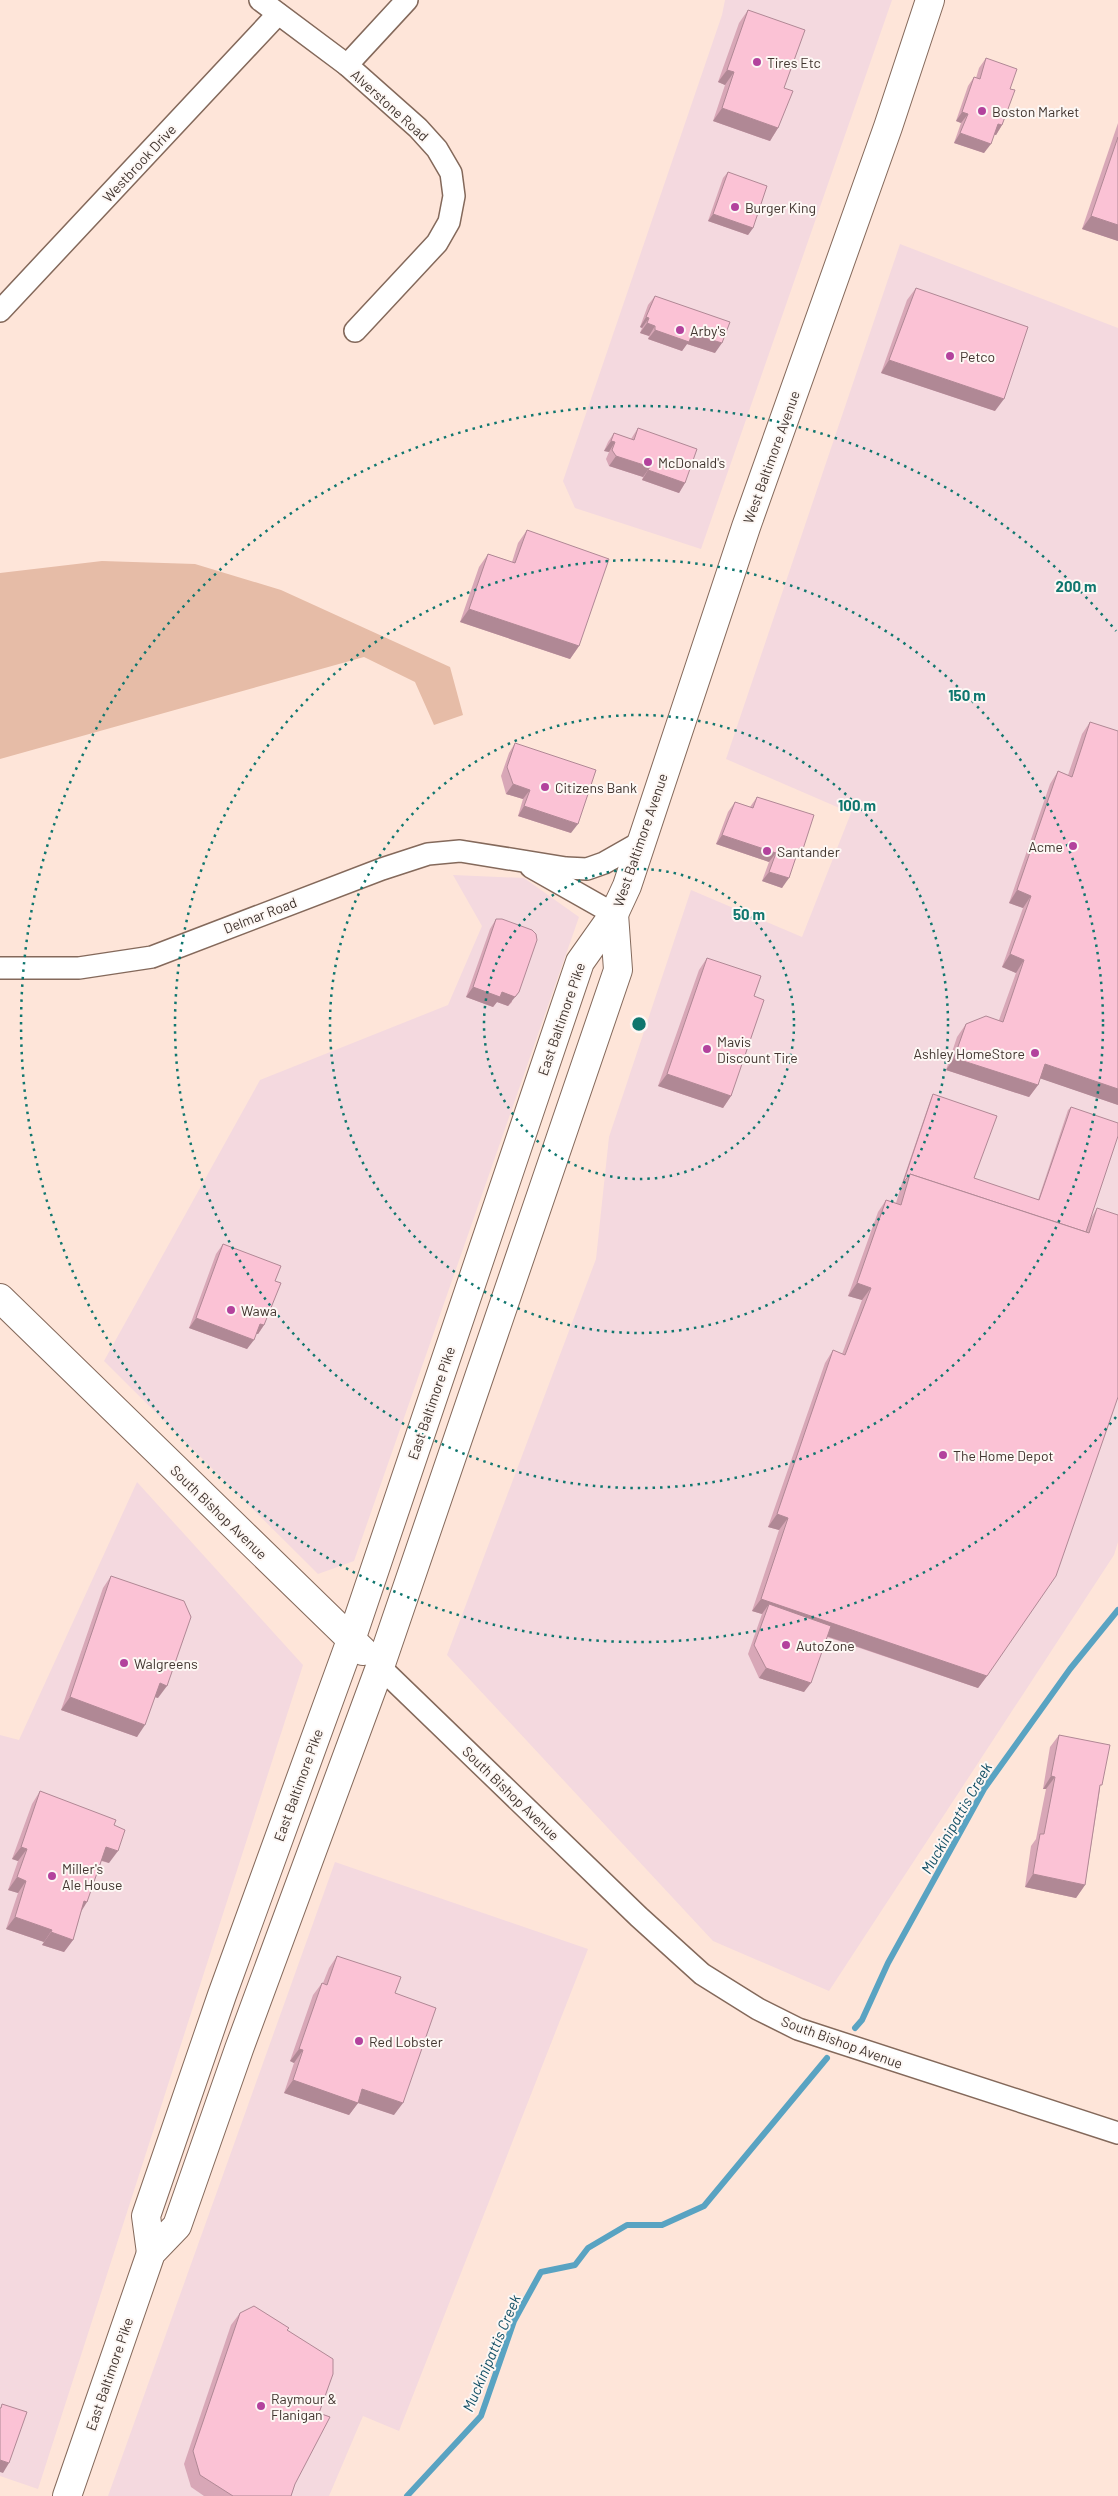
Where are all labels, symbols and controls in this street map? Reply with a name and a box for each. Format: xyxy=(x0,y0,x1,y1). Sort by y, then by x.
place label: Tires Etc xyxy=(767,54,821,71)
marker: Tires Etc xyxy=(751,56,763,68)
street label: Alverstone Road xyxy=(348,66,432,144)
place label: Boston Market xyxy=(992,103,1079,120)
marker: Boston Market xyxy=(976,105,988,117)
street label: Westbrook Drive xyxy=(99,121,179,205)
place label: Burger King xyxy=(745,199,816,216)
marker: Burger King xyxy=(729,201,741,213)
place label: Arby's xyxy=(690,322,726,339)
marker: Arby's xyxy=(674,324,686,336)
place label: Petco xyxy=(960,348,995,365)
marker: Petco xyxy=(944,350,956,362)
street label: West Baltimore Avenue xyxy=(739,388,803,526)
place label: McDonald's xyxy=(658,454,726,471)
marker: McDonald's xyxy=(642,456,654,468)
text: 200 m xyxy=(1055,577,1097,595)
text: 150 m xyxy=(948,686,986,704)
street label: West Baltimore Avenue xyxy=(609,771,671,909)
place label: Citizens Bank xyxy=(555,779,637,796)
marker: Citizens Bank xyxy=(539,781,551,793)
text: 100 m xyxy=(838,796,876,814)
place label: Acme xyxy=(1028,838,1063,855)
marker: Acme xyxy=(1067,840,1079,852)
place label: Santander xyxy=(777,843,840,860)
marker: Santander xyxy=(761,845,773,857)
street label: Delmar Road xyxy=(221,893,299,937)
text: 50 m xyxy=(733,905,765,923)
street label: East Baltimore Pike xyxy=(534,960,588,1078)
centre of rings xyxy=(630,1015,648,1033)
place label: Mavis Discount Tire xyxy=(717,1033,798,1066)
marker: Mavis Discount Tire xyxy=(701,1043,713,1055)
place label: Ashley HomeStore xyxy=(914,1045,1025,1062)
marker: Ashley HomeStore xyxy=(1029,1047,1041,1059)
place label: Wawa xyxy=(241,1302,277,1319)
marker: Wawa xyxy=(225,1304,237,1316)
street label: East Baltimore Pike xyxy=(404,1344,458,1462)
place label: The Home Depot xyxy=(953,1447,1054,1464)
marker: The Home Depot xyxy=(937,1449,949,1461)
street label: South Bishop Avenue xyxy=(167,1461,271,1563)
place label: AutoZone xyxy=(796,1637,855,1654)
marker: AutoZone xyxy=(780,1639,792,1651)
place label: Walgreens xyxy=(134,1655,198,1672)
marker: Walgreens xyxy=(118,1657,130,1669)
street label: East Baltimore Pike xyxy=(270,1726,326,1844)
street label: South Bishop Avenue xyxy=(459,1742,563,1844)
water label: Muckinipattis Creek xyxy=(917,1759,995,1877)
place label: Miller's Ale House xyxy=(62,1860,122,1893)
marker: Miller's Ale House xyxy=(46,1870,58,1882)
street label: South Bishop Avenue xyxy=(779,2012,905,2072)
place label: Red Lobster xyxy=(369,2033,443,2050)
marker: Red Lobster xyxy=(353,2035,365,2047)
water label: Muckinipattis Creek xyxy=(458,2291,524,2414)
street label: East Baltimore Pike xyxy=(82,2315,136,2433)
place label: Raymour & Flanigan xyxy=(271,2390,337,2423)
marker: Raymour & Flanigan xyxy=(255,2400,267,2412)

